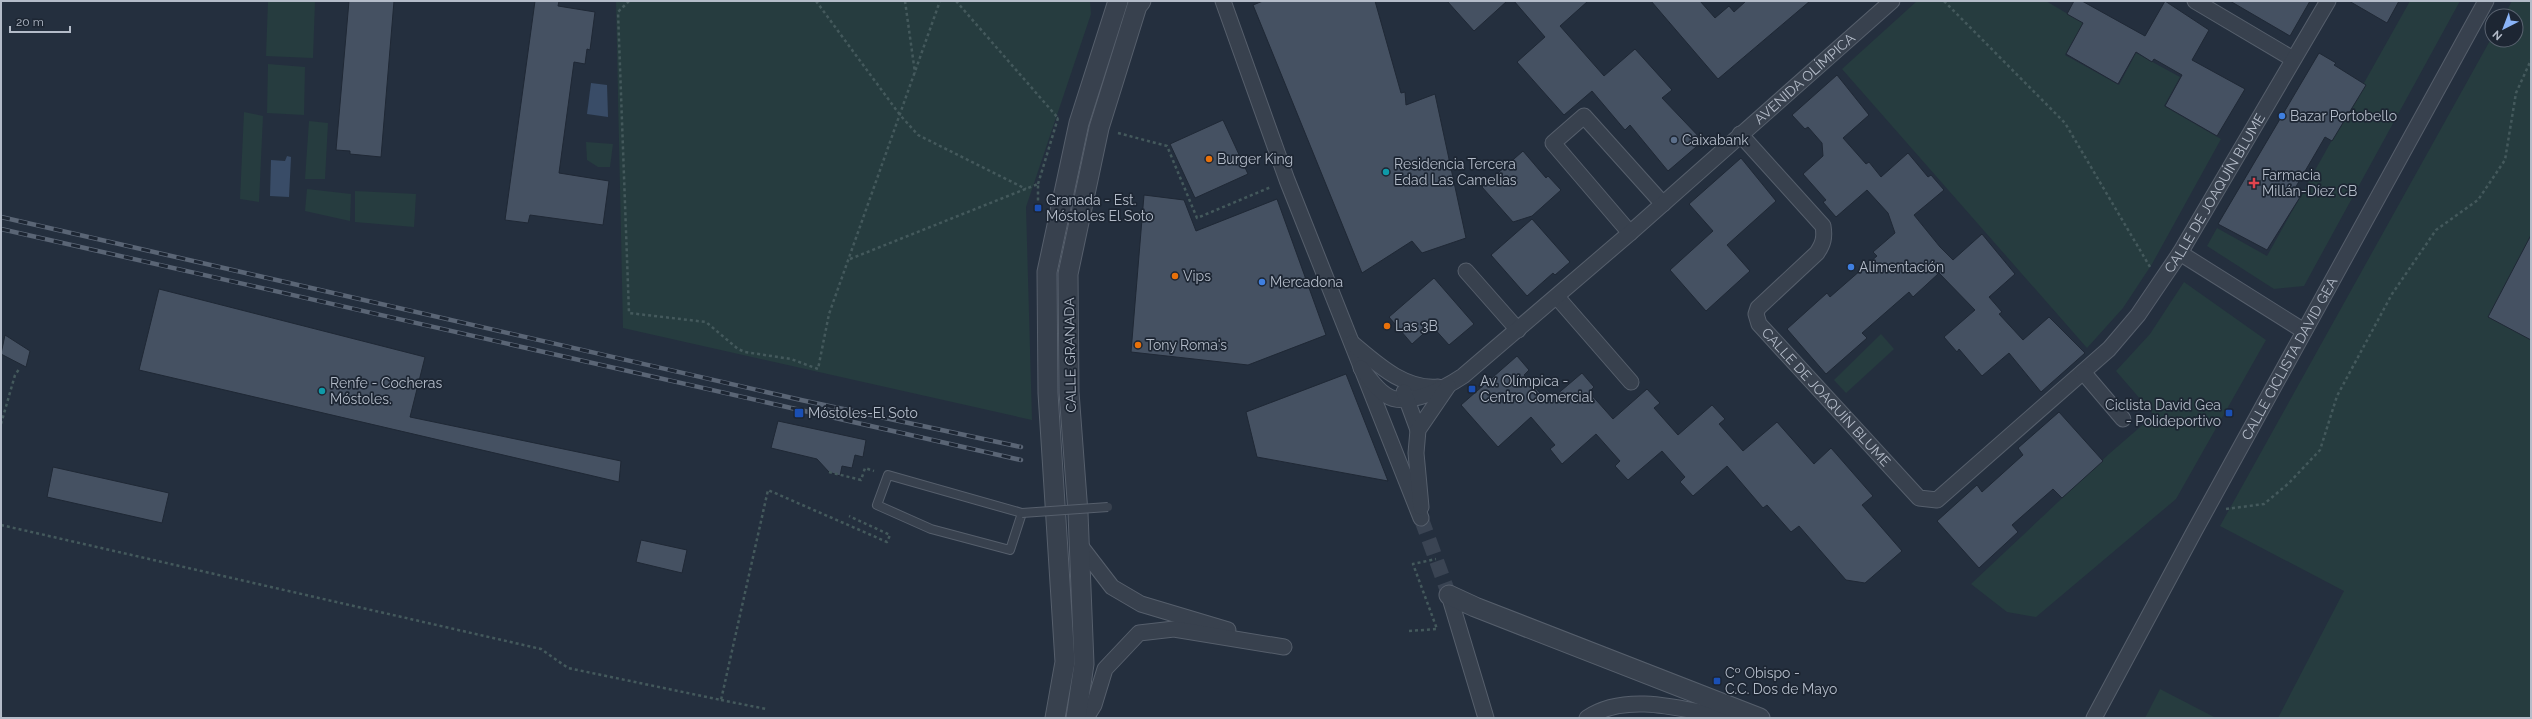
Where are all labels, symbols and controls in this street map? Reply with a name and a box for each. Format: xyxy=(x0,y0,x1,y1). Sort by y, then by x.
scale bar xyxy=(10,8,70,34)
north arrow xyxy=(2484,8,2524,48)
text: 20 m xyxy=(16,15,44,29)
text: N xyxy=(2490,27,2505,43)
street label: AVENIDA OLÍMPICA xyxy=(1751,29,1858,127)
place label: Bazar Portobello xyxy=(2290,108,2397,124)
street label: CALLE DE JOAQUÍN BLUME xyxy=(2161,111,2268,276)
marker: Bazar Portobello xyxy=(2277,111,2287,121)
place label: Caixabank xyxy=(1682,132,1749,148)
marker: Caixabank xyxy=(1669,135,1679,145)
place label: Burger King xyxy=(1217,151,1293,167)
marker: Burger King xyxy=(1204,154,1214,164)
place label: Residencia Tercera Edad Las Camelias xyxy=(1394,156,1517,188)
marker: Residencia Tercera Edad Las Camelias xyxy=(1381,167,1391,177)
place label: Farmacia Millán-Díez CB xyxy=(2262,167,2357,199)
marker: Farmacia Millán-Díez CB xyxy=(2249,178,2259,188)
place label: Granada - Est. Móstoles El Soto xyxy=(1046,192,1154,224)
marker: Granada - Est. Móstoles El Soto xyxy=(1033,203,1043,213)
place label: Alimentación xyxy=(1859,259,1944,275)
marker: Alimentación xyxy=(1846,262,1856,272)
place label: Vips xyxy=(1183,268,1211,284)
marker: Vips xyxy=(1170,271,1180,281)
place label: Mercadona xyxy=(1270,274,1343,290)
street label: CALLE CICLISTA DAVID GEA xyxy=(2238,274,2341,443)
marker: Mercadona xyxy=(1257,277,1267,287)
street label: CALLE GRANADA xyxy=(1061,297,1079,413)
place label: Las 3B xyxy=(1395,318,1438,334)
marker: Las 3B xyxy=(1382,321,1392,331)
street label: CALLE DE JOAQUÍN BLUME xyxy=(1758,324,1894,470)
place label: Tony Roma's xyxy=(1146,337,1227,353)
marker: Tony Roma's xyxy=(1133,340,1143,350)
place label: Av. Olímpica - Centro Comercial xyxy=(1480,373,1593,405)
place label: Renfe - Cocheras Móstoles. xyxy=(330,375,442,407)
marker: Av. Olímpica - Centro Comercial xyxy=(1467,384,1477,394)
marker: Renfe - Cocheras Móstoles. xyxy=(317,386,327,396)
place label: Ciclista David Gea - Polideportivo xyxy=(2105,397,2221,429)
place label: Móstoles-El Soto xyxy=(808,405,918,421)
marker: Móstoles-El Soto xyxy=(793,407,805,419)
marker: Ciclista David Gea - Polideportivo xyxy=(2224,408,2234,418)
place label: Cº Obispo - C.C. Dos de Mayo xyxy=(1725,665,1837,697)
marker: Cº Obispo - C.C. Dos de Mayo xyxy=(1712,676,1722,686)

